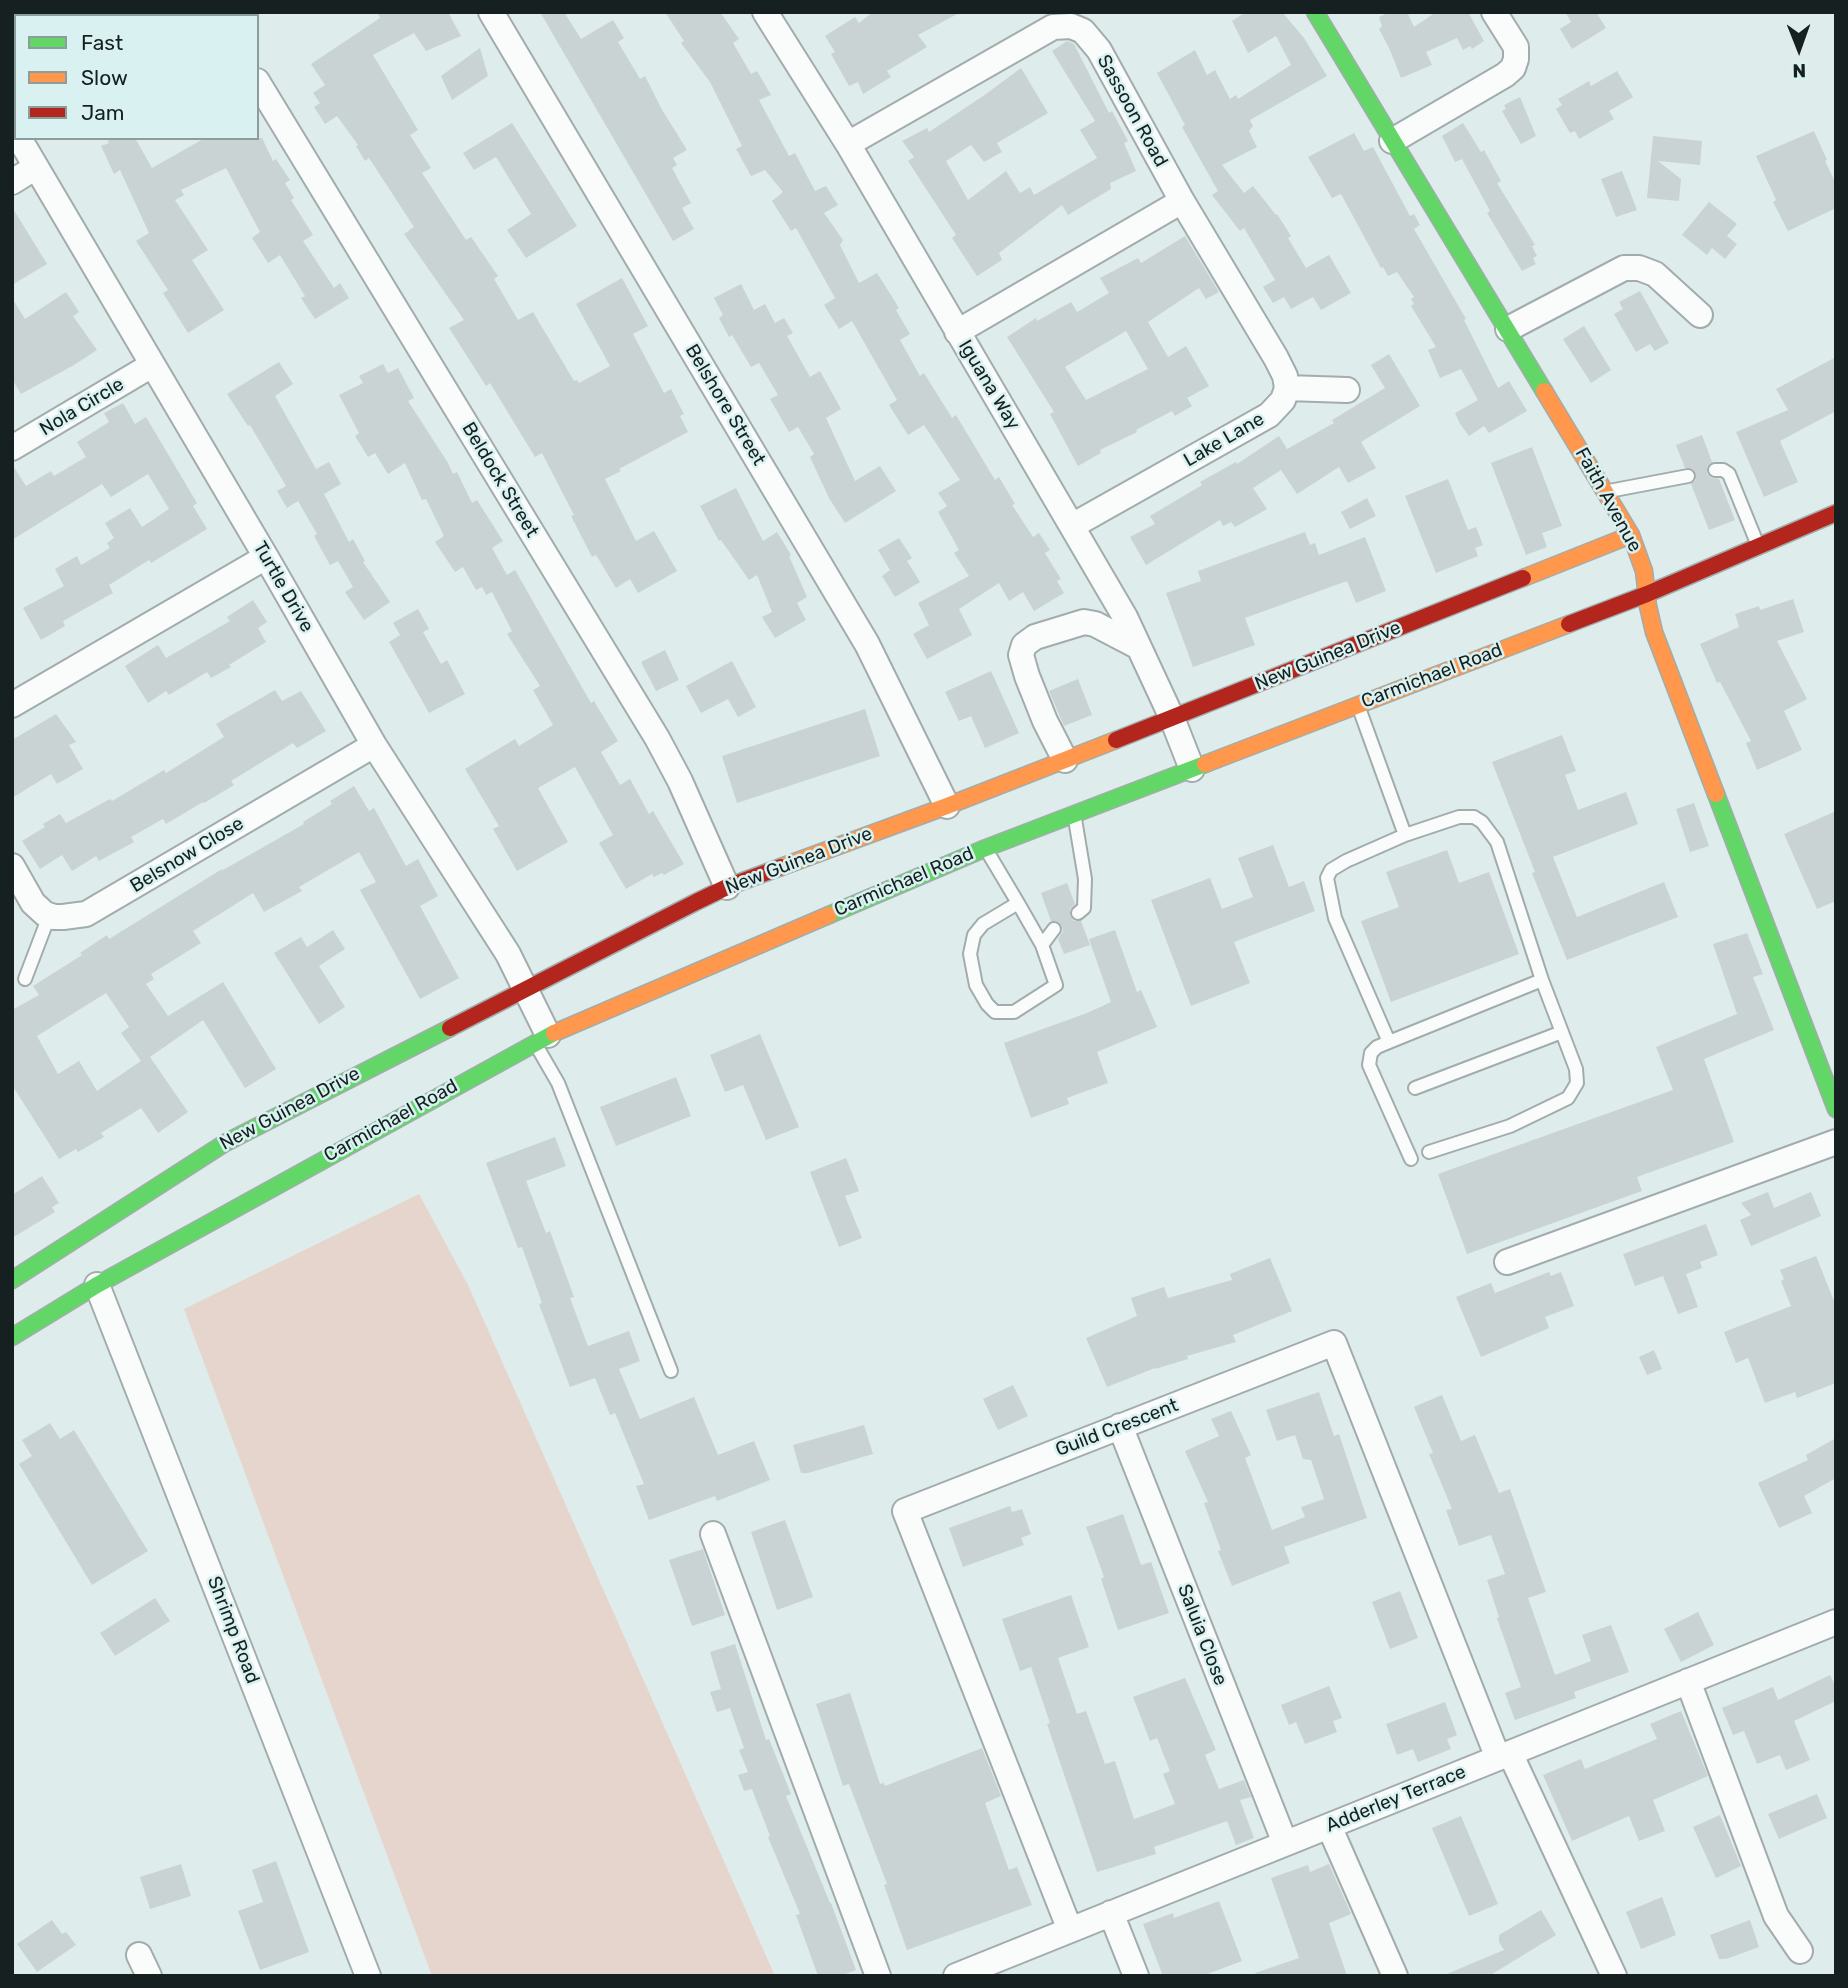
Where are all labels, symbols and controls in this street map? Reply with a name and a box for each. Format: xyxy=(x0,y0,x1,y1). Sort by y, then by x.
legend xyxy=(14,14,259,140)
north arrow xyxy=(1764,14,1834,84)
text: Fast xyxy=(81,30,123,55)
street label: Sassoon Road xyxy=(1092,51,1172,171)
text: N xyxy=(1792,59,1806,82)
text: Slow xyxy=(81,65,128,90)
text: Jam xyxy=(81,100,125,125)
street label: Iguana Way xyxy=(953,336,1025,434)
street label: Belshore Street xyxy=(680,340,770,470)
street label: Nola Circle xyxy=(36,373,128,441)
street label: Lake Lane xyxy=(1180,408,1268,472)
street label: Beldock Street xyxy=(457,418,543,542)
street label: Faith Avenue xyxy=(1570,444,1646,556)
street label: Turtle Drive xyxy=(248,537,318,637)
street label: New Guinea Drive xyxy=(1252,616,1404,696)
street label: Carmichael Road xyxy=(1358,639,1506,713)
street label: Belsnow Close xyxy=(126,812,248,898)
street label: New Guinea Drive xyxy=(722,822,876,900)
street label: Carmichael Road xyxy=(831,842,977,922)
street label: New Guinea Drive xyxy=(216,1062,364,1156)
street label: Carmichael Road xyxy=(320,1075,462,1167)
street label: Guild Crescent xyxy=(1052,1394,1182,1462)
street label: Shrimp Road xyxy=(202,1573,264,1687)
street label: Saluia Close xyxy=(1172,1581,1232,1689)
street label: Adderley Terrace xyxy=(1323,1761,1469,1837)

